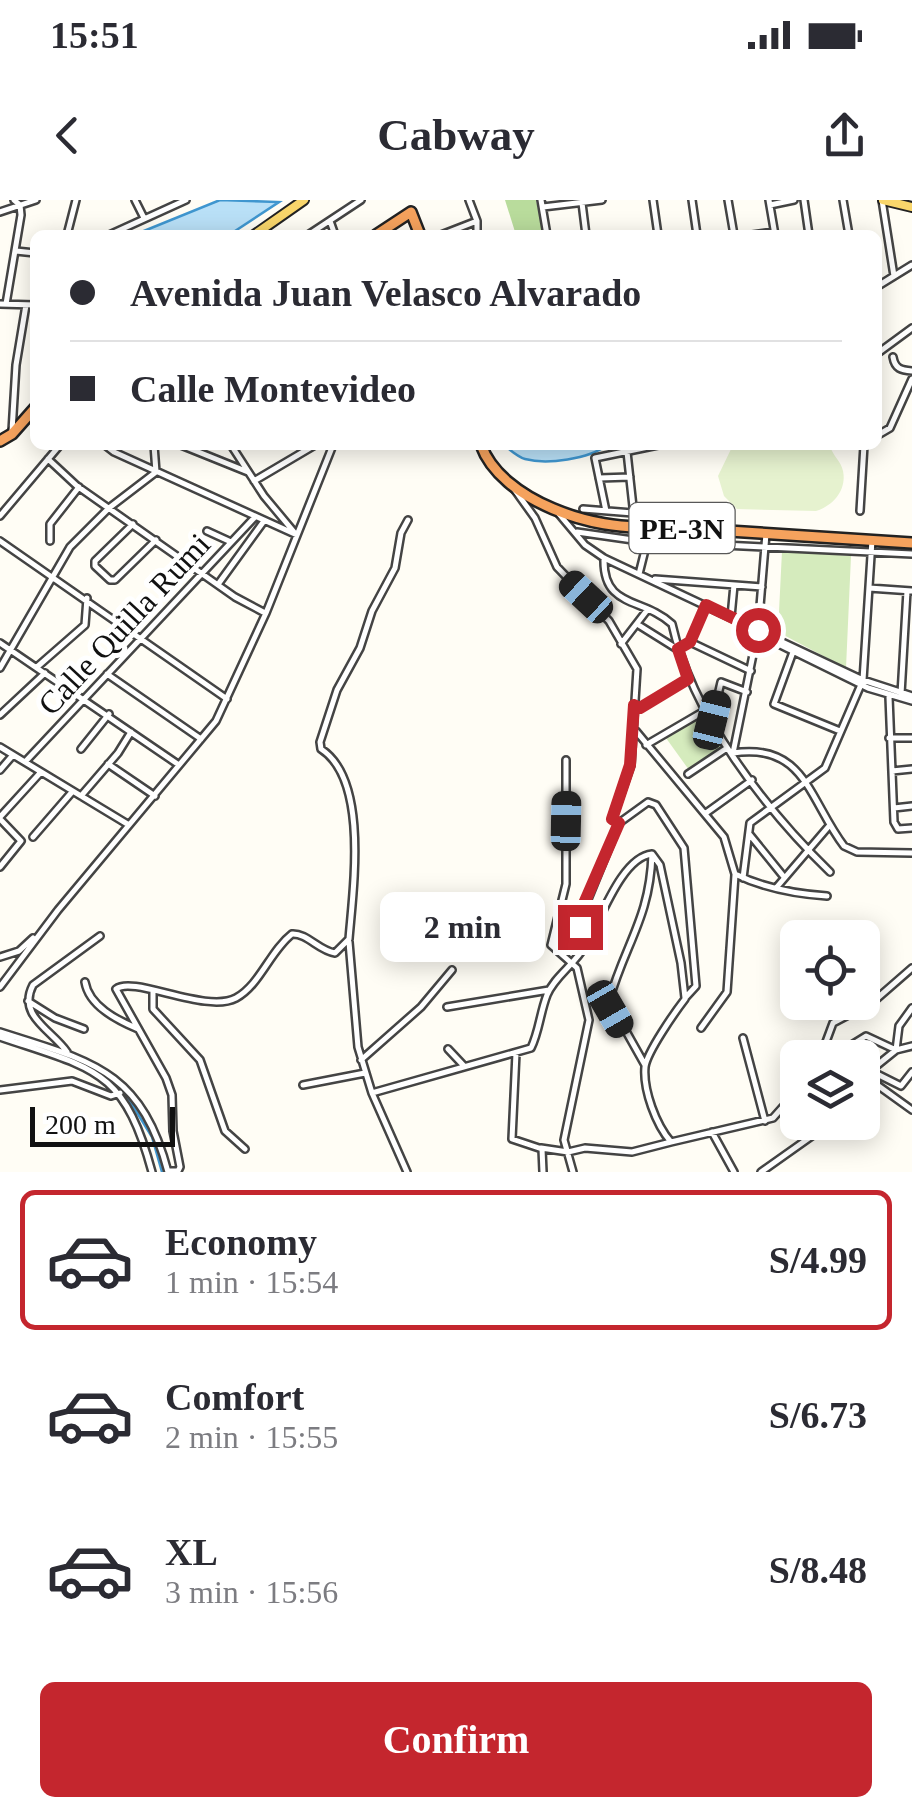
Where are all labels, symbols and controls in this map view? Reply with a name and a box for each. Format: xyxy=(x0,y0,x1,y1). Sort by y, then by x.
text: 15:51 xyxy=(50,14,139,56)
icon: back xyxy=(40,108,95,163)
icon: share xyxy=(817,108,872,163)
text: Cabway xyxy=(377,110,535,160)
text: Avenida Juan Velasco Alvarado xyxy=(130,272,641,314)
text: Calle Montevideo xyxy=(130,368,416,410)
road number: PE-3N xyxy=(630,503,734,553)
street label: Calle Quilla Rumi xyxy=(31,526,217,722)
car xyxy=(554,566,618,628)
route start xyxy=(736,608,781,653)
car xyxy=(690,687,734,753)
car xyxy=(550,791,582,851)
callout: 2 min xyxy=(380,892,545,962)
route end xyxy=(558,905,603,950)
text: 2 min xyxy=(424,909,501,945)
map controls xyxy=(780,920,880,1140)
button: locate xyxy=(780,920,880,1020)
car xyxy=(582,976,638,1042)
button: layers xyxy=(780,1040,880,1140)
scale bar xyxy=(30,1102,175,1146)
text: 200 m xyxy=(45,1109,116,1140)
icon: car xyxy=(45,1215,135,1305)
text: Economy xyxy=(165,1221,317,1263)
text: S/4.99 xyxy=(769,1239,867,1281)
text: 1 min · 15:54 xyxy=(165,1264,338,1300)
icon: car xyxy=(45,1370,135,1460)
text: Comfort xyxy=(165,1376,304,1418)
text: S/6.73 xyxy=(769,1394,867,1436)
text: 2 min · 15:55 xyxy=(165,1419,338,1455)
icon: car xyxy=(45,1525,135,1615)
text: XL xyxy=(165,1531,218,1573)
text: S/8.48 xyxy=(769,1549,867,1591)
text: 3 min · 15:56 xyxy=(165,1574,338,1610)
button: Confirm xyxy=(40,1682,872,1797)

